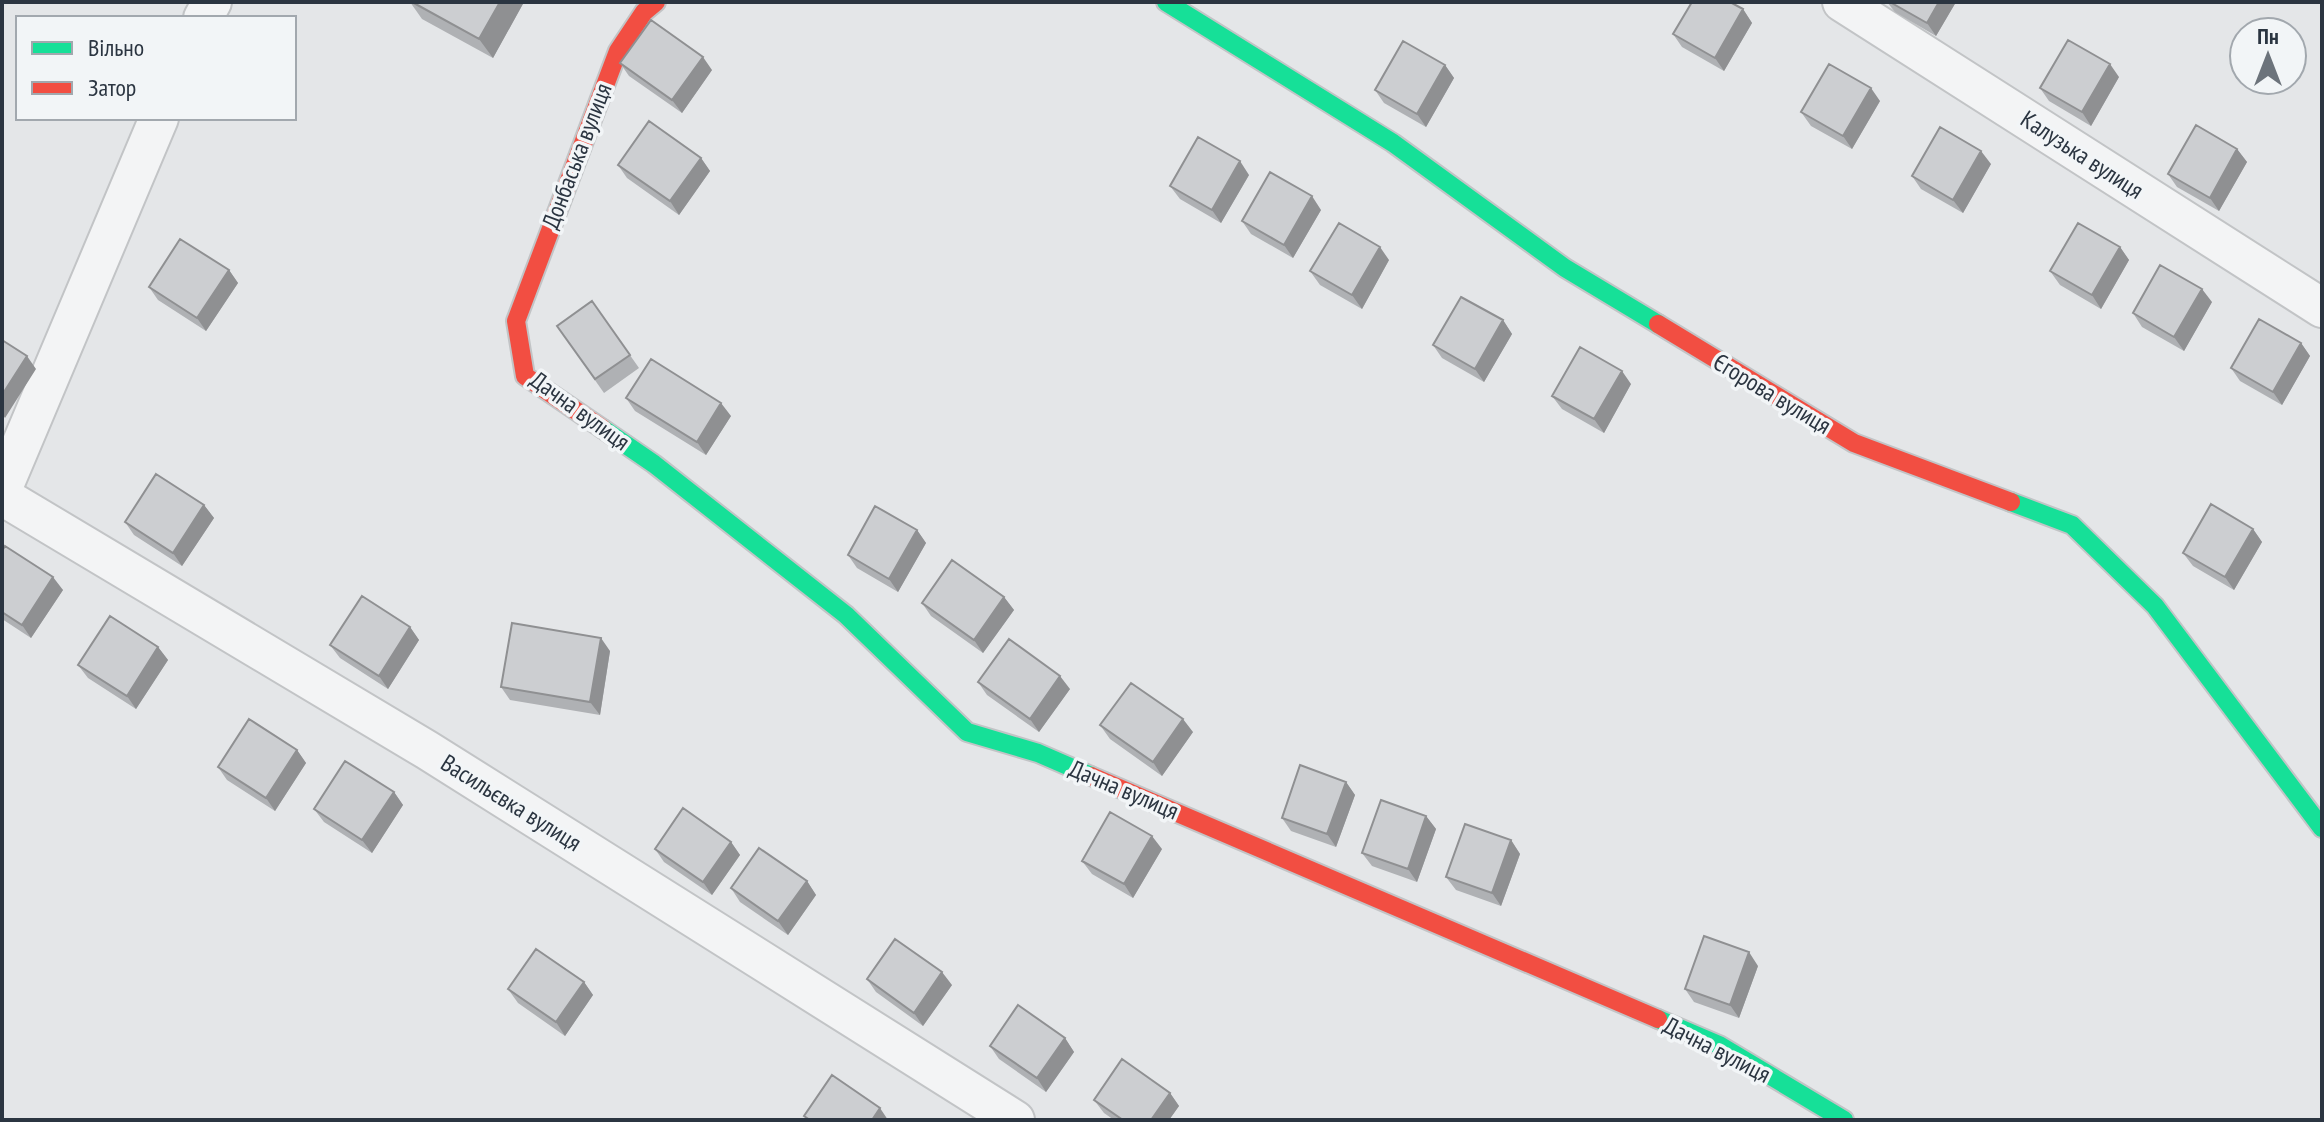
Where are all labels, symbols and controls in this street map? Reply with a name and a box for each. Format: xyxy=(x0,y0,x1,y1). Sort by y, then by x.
legend xyxy=(16,16,296,120)
north arrow xyxy=(2228,16,2308,96)
text: Пн xyxy=(2257,22,2279,50)
text: Вільно xyxy=(88,32,144,63)
text: Затор xyxy=(88,72,136,103)
street label: Донбаська вулиця xyxy=(535,79,619,233)
street label: Калузька вулиця xyxy=(2015,103,2150,206)
street label: Єгорова вулиця xyxy=(1708,346,1837,441)
street label: Дачна вулиця xyxy=(524,364,636,457)
street label: Васильєвка вулиця xyxy=(435,747,587,858)
street label: Дачна вулиця xyxy=(1065,753,1184,826)
street label: Дачна вулиця xyxy=(1659,1009,1776,1090)

